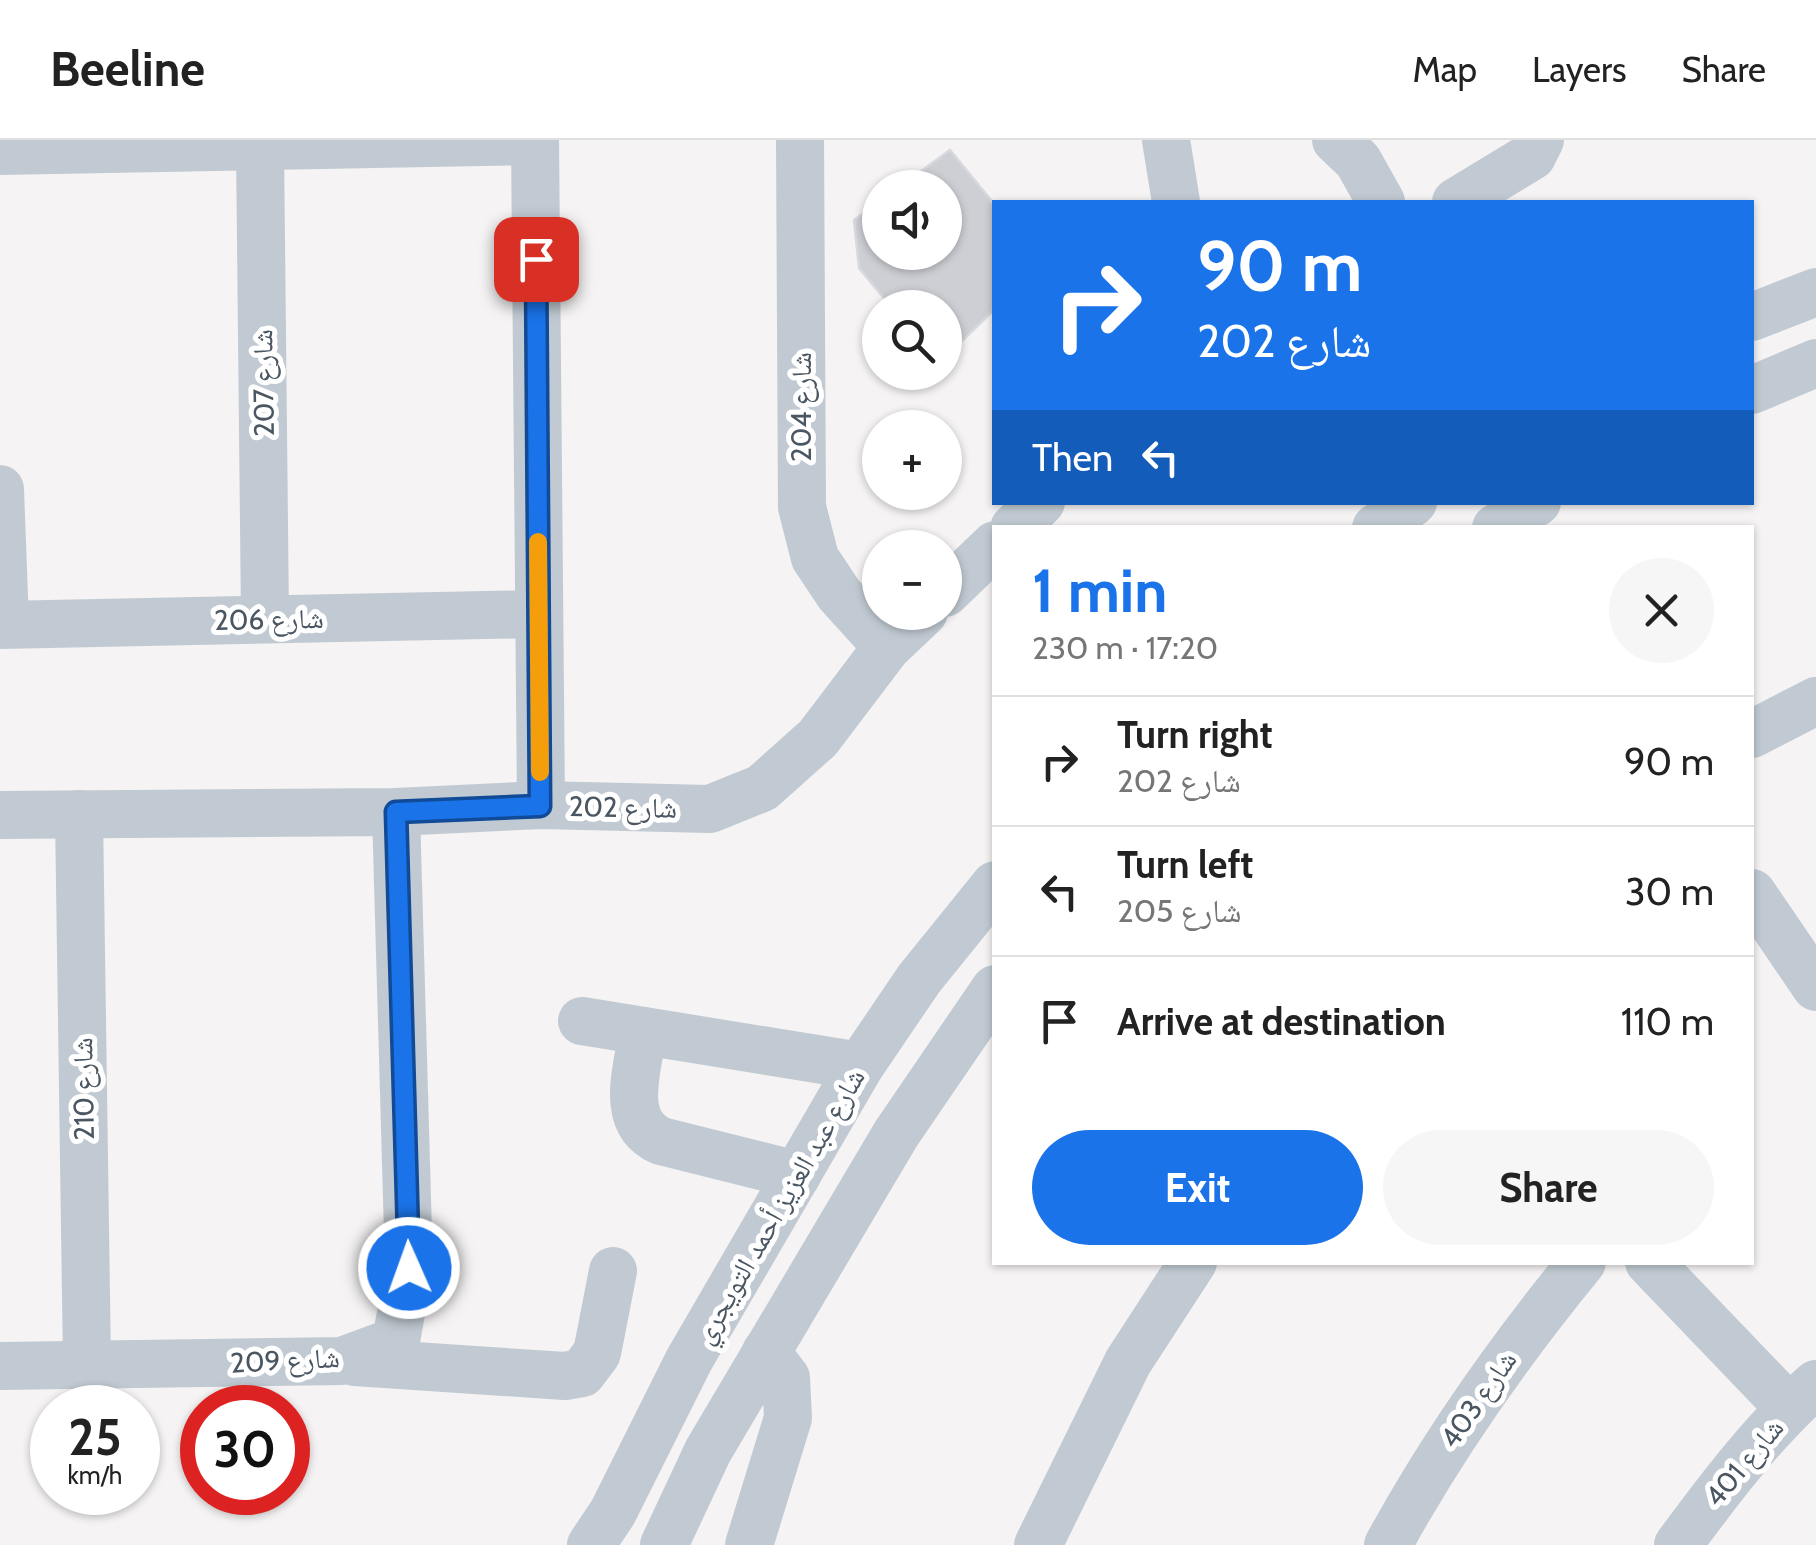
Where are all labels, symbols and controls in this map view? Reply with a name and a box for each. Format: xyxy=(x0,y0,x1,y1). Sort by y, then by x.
text: Beeline xyxy=(50,40,205,98)
text: Map xyxy=(1413,48,1477,91)
text: Layers xyxy=(1532,48,1626,91)
text: Share xyxy=(1681,48,1766,91)
map controls xyxy=(862,170,962,630)
button: sound xyxy=(862,170,962,270)
pin xyxy=(494,217,579,302)
text: 90 m xyxy=(1197,223,1362,309)
icon: arrive xyxy=(509,232,564,287)
icon: right xyxy=(1032,240,1162,370)
button: search xyxy=(862,290,962,390)
text: شارع 202 xyxy=(1197,314,1371,368)
street label: شارع 207 xyxy=(245,329,282,437)
street label: شارع 204 xyxy=(784,352,819,462)
button: + xyxy=(862,410,962,510)
icon: left xyxy=(1133,430,1188,485)
text: Then xyxy=(1032,434,1113,481)
button: − xyxy=(862,530,962,630)
text: 1 min xyxy=(1032,554,1167,627)
button: close xyxy=(1609,558,1714,663)
street label: شارع 206 xyxy=(214,601,324,638)
text: 230 m · 17:20 xyxy=(1032,628,1218,667)
text: Turn right xyxy=(1117,711,1273,758)
icon: right xyxy=(1032,734,1087,789)
text: 90 m xyxy=(1624,738,1714,785)
text: شارع 202 xyxy=(1117,761,1241,800)
street label: شارع 202 xyxy=(568,789,677,826)
text: Turn left xyxy=(1117,841,1253,888)
icon: left xyxy=(1032,864,1087,919)
text: 30 m xyxy=(1625,868,1714,915)
text: شارع 205 xyxy=(1117,891,1241,930)
icon: arrive xyxy=(1032,994,1087,1049)
text: Arrive at destination xyxy=(1117,998,1446,1045)
text: 110 m xyxy=(1621,998,1714,1045)
street label: شارع 210 xyxy=(65,1037,102,1141)
street label: شارع عبد العزيز أحمد التويجري xyxy=(686,1062,877,1353)
button: Exit xyxy=(1032,1130,1363,1245)
button: Share xyxy=(1383,1130,1714,1245)
position arrow xyxy=(357,1216,461,1320)
street label: شارع 209 xyxy=(229,1340,341,1381)
street label: شارع 403 xyxy=(1432,1344,1524,1455)
speed limit sign: 30 xyxy=(180,1385,310,1515)
text: 25 xyxy=(68,1407,122,1468)
street label: شارع 401 xyxy=(1697,1411,1791,1514)
text: km/h xyxy=(68,1460,122,1490)

